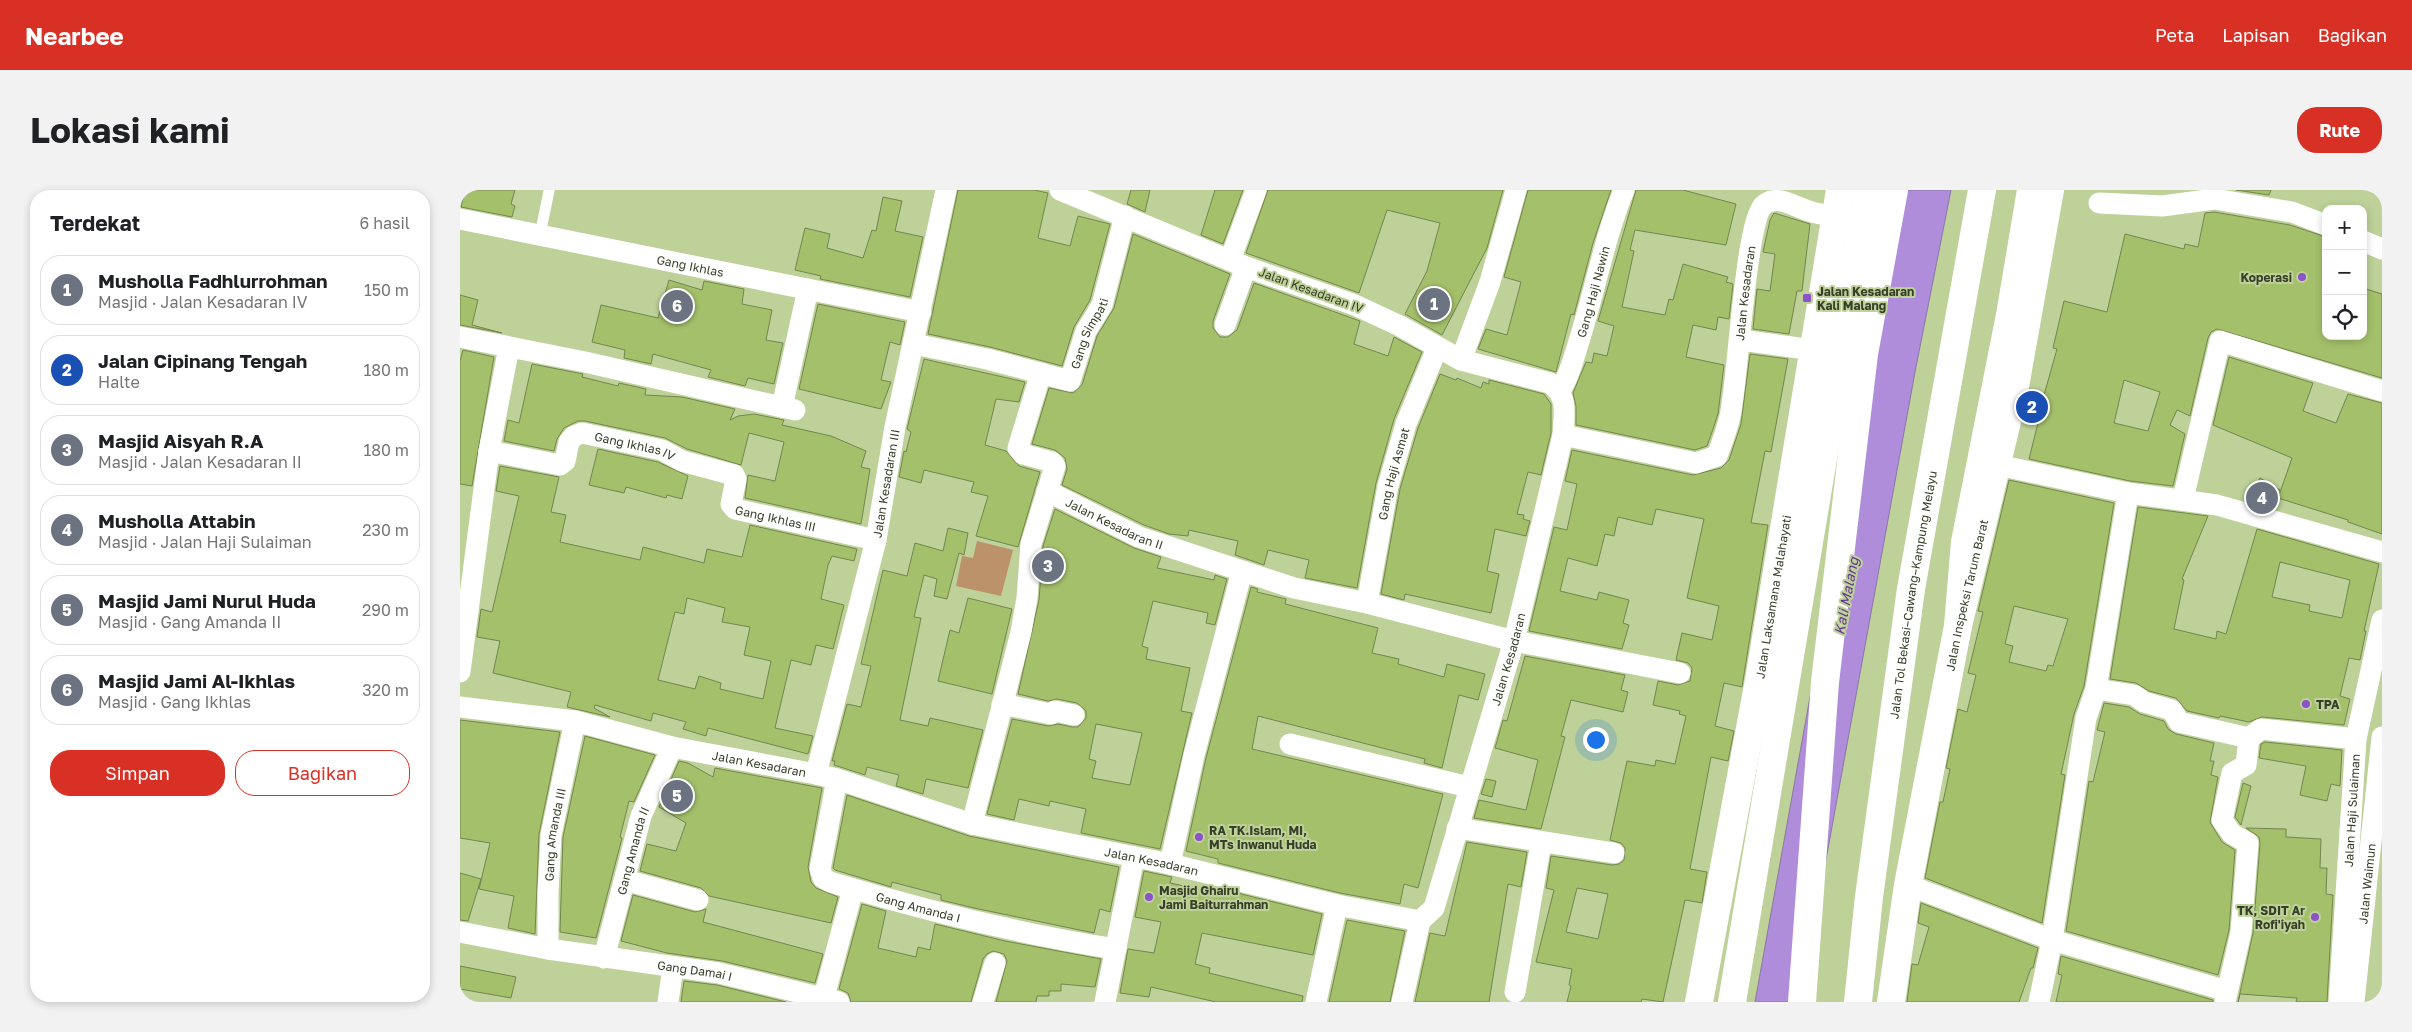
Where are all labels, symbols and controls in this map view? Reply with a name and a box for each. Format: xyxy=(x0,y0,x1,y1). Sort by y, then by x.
text: Nearbee xyxy=(25,21,124,50)
text: Peta xyxy=(2155,24,2194,46)
text: Lapisan xyxy=(2222,24,2290,46)
text: Bagikan xyxy=(2318,24,2387,46)
button: Rute xyxy=(2297,107,2382,153)
text: Lokasi kami xyxy=(30,109,230,151)
map controls xyxy=(2322,205,2367,340)
button: + xyxy=(2322,205,2367,250)
text: Terdekat xyxy=(50,210,140,236)
text: 6 hasil xyxy=(360,213,410,233)
street label: Gang Haji Nawin xyxy=(1573,244,1612,339)
street label: Jalan Kesadaran xyxy=(1732,244,1758,341)
button: − xyxy=(2322,250,2367,295)
street label: Gang Ikhlas xyxy=(656,251,725,280)
street label: Jalan Kesadaran IV xyxy=(1257,264,1365,316)
text: Musholla Fadhlurrohman xyxy=(98,269,328,292)
place label: Koperasi xyxy=(2240,270,2292,285)
marker: Koperasi xyxy=(2296,271,2308,283)
text: 1 xyxy=(63,280,71,300)
text: 150 m xyxy=(364,280,409,300)
place label: Jalan Kesadaran Kali Malang xyxy=(1817,284,1914,313)
pin: 1 xyxy=(1418,285,1450,323)
pin: 6 xyxy=(661,287,693,325)
text: Masjid · Jalan Kesadaran IV xyxy=(98,292,308,312)
marker: Jalan Kesadaran Kali Malang xyxy=(1801,292,1813,304)
button: locate xyxy=(2322,295,2367,340)
street label: Gang Simpati xyxy=(1067,296,1111,371)
text: Jalan Cipinang Tengah xyxy=(98,349,307,372)
text: 2 xyxy=(62,360,72,380)
text: 180 m xyxy=(363,360,409,380)
text: Halte xyxy=(98,372,140,392)
pin: 2 xyxy=(2016,388,2048,426)
street label: Gang Haji Asmat xyxy=(1375,426,1412,521)
street label: Gang Ikhlas IV xyxy=(593,428,678,463)
street label: Jalan Kesadaran III xyxy=(869,428,902,539)
text: Masjid Aisyah R.A xyxy=(98,429,264,452)
text: 3 xyxy=(62,440,72,460)
text: 180 m xyxy=(363,440,409,460)
text: Masjid · Jalan Kesadaran II xyxy=(98,452,302,472)
street label: Jalan Tol Bekasi–Cawang–Kampung Melayu xyxy=(1886,469,1939,720)
pin: 4 xyxy=(2246,479,2278,517)
street label: Jalan Kesadaran II xyxy=(1063,494,1165,552)
street label: Gang Ikhlas III xyxy=(734,502,817,534)
text: Musholla Attabin xyxy=(98,509,256,532)
street label: Jalan Laksamana Malahayati xyxy=(1752,514,1794,680)
street label: Jalan Inspeksi Tarum Barat xyxy=(1942,517,1991,672)
text: 4 xyxy=(62,520,72,540)
text: 230 m xyxy=(362,520,409,540)
text: Masjid · Jalan Haji Sulaiman xyxy=(98,532,312,552)
pin: 3 xyxy=(1032,547,1064,585)
water label: Kali Malang xyxy=(1830,554,1862,636)
text: Masjid Jami Nurul Huda xyxy=(98,589,316,612)
text: 5 xyxy=(62,600,72,620)
text: 290 m xyxy=(362,600,409,620)
street label: Jalan Kesadaran xyxy=(1488,611,1528,707)
text: Masjid · Gang Amanda II xyxy=(98,612,281,632)
text: Masjid Jami Al-Ikhlas xyxy=(98,669,295,692)
text: 6 xyxy=(62,680,72,700)
text: 320 m xyxy=(362,680,409,700)
text: Masjid · Gang Ikhlas xyxy=(98,692,251,712)
place label: TPA xyxy=(2316,697,2340,712)
marker: TPA xyxy=(2300,698,2312,710)
your location xyxy=(1583,727,1609,753)
street label: Jalan Kesadaran xyxy=(711,747,808,780)
button: Simpan xyxy=(50,750,225,796)
button: Bagikan xyxy=(235,750,410,796)
street label: Jalan Haji Sulaiman xyxy=(2340,753,2363,867)
pin: 5 xyxy=(661,777,693,815)
street label: Gang Amanda III xyxy=(541,786,568,882)
street label: Gang Amanda II xyxy=(613,804,652,896)
place label: RA TK.Islam, MI, MTs Inwanul Huda xyxy=(1209,823,1317,852)
marker: RA TK.Islam, MI, MTs Inwanul Huda xyxy=(1193,831,1205,843)
street label: Jalan Kesadaran xyxy=(1103,843,1200,878)
street label: Jalan Waimun xyxy=(2355,843,2378,925)
place label: Masjid Ghairu Jami Baiturrahman xyxy=(1159,883,1268,912)
street label: Gang Amanda I xyxy=(874,888,962,925)
marker: Masjid Ghairu Jami Baiturrahman xyxy=(1143,891,1155,903)
place label: TK, SDIT Ar Rofi'iyah xyxy=(2237,903,2305,932)
marker: TK, SDIT Ar Rofi'iyah xyxy=(2309,911,2321,923)
street label: Gang Damai I xyxy=(656,957,734,983)

